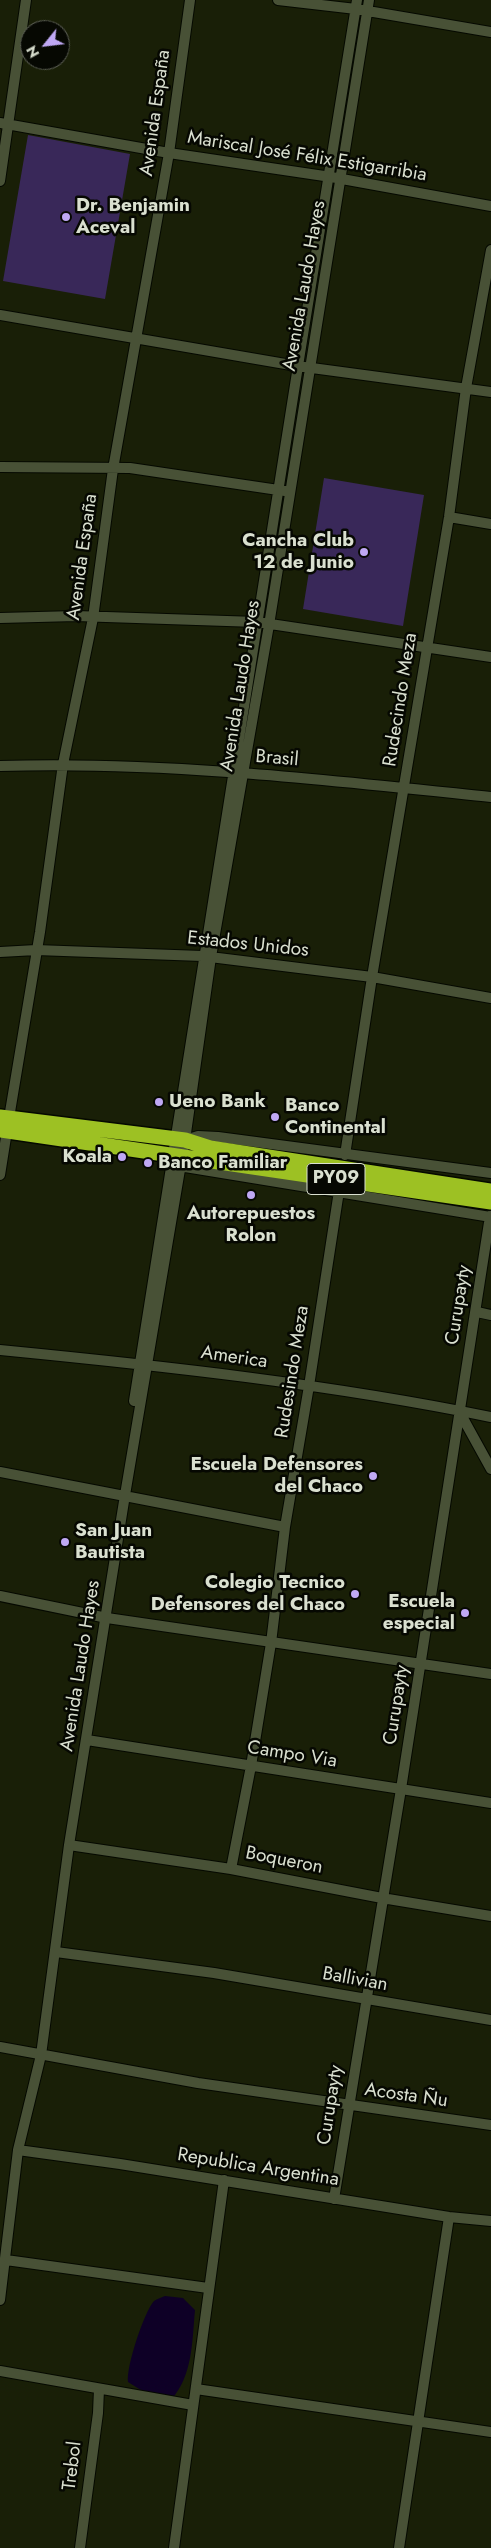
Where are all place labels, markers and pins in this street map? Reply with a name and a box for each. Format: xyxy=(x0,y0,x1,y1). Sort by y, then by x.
place label: Dr. Benjamin Aceval xyxy=(76,195,190,239)
marker: Dr. Benjamin Aceval xyxy=(60,211,72,223)
place label: Cancha Club 12 de Junio xyxy=(242,530,354,574)
marker: Cancha Club 12 de Junio xyxy=(358,546,370,558)
place label: Ueno Bank xyxy=(169,1091,266,1113)
place label: Banco Continental xyxy=(285,1095,386,1139)
marker: Ueno Bank xyxy=(153,1096,165,1108)
marker: Banco Continental xyxy=(269,1111,281,1123)
place label: Koala xyxy=(62,1146,112,1168)
marker: Koala xyxy=(116,1151,128,1163)
place label: Banco Familiar xyxy=(158,1152,288,1174)
marker: Banco Familiar xyxy=(142,1157,154,1169)
marker: Autorepuestos Rolon xyxy=(245,1189,257,1201)
place label: Autorepuestos Rolon xyxy=(187,1203,315,1247)
place label: Escuela Defensores del Chaco xyxy=(190,1454,363,1498)
marker: Escuela Defensores del Chaco xyxy=(367,1470,379,1482)
place label: San Juan Bautista xyxy=(75,1520,152,1564)
marker: San Juan Bautista xyxy=(59,1536,71,1548)
place label: Colegio Tecnico Defensores del Chaco xyxy=(151,1572,345,1616)
marker: Colegio Tecnico Defensores del Chaco xyxy=(349,1588,361,1600)
place label: Escuela especial xyxy=(383,1591,455,1635)
marker: Escuela especial xyxy=(459,1607,471,1619)

